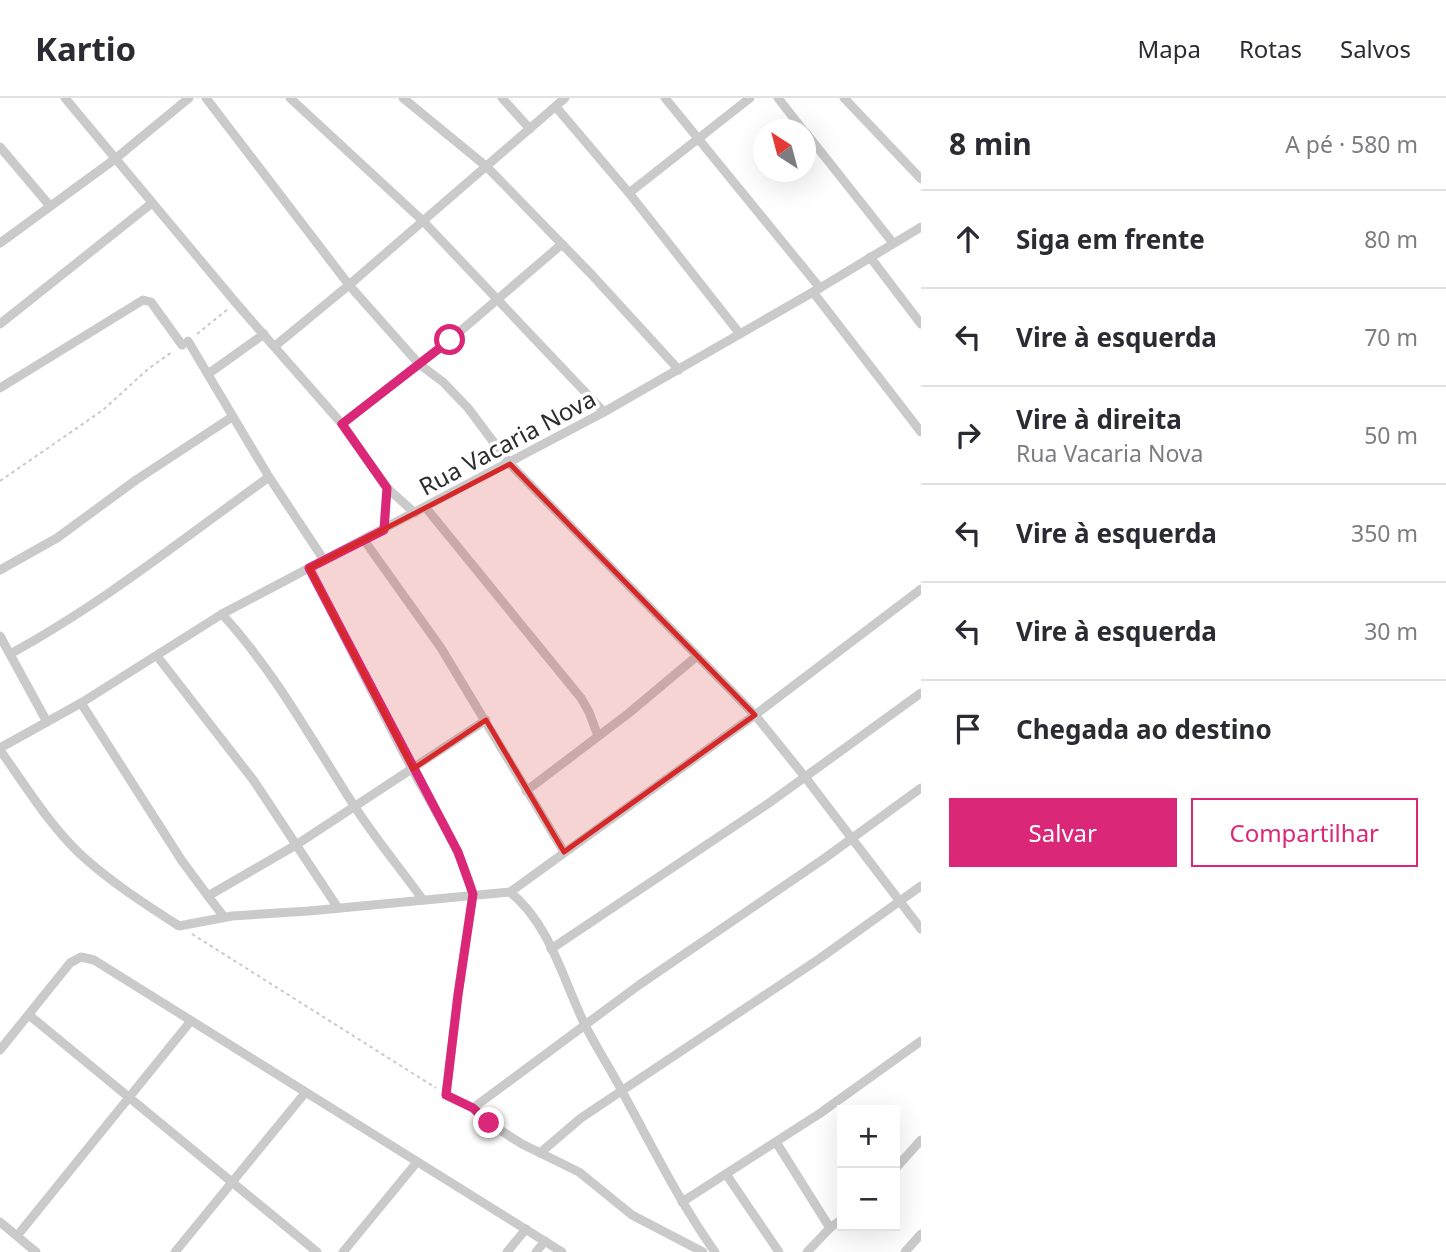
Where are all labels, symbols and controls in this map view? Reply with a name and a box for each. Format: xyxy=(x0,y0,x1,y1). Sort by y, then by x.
text: Kartio xyxy=(35,26,136,71)
text: Mapa xyxy=(1137,32,1201,65)
text: Rotas xyxy=(1239,32,1302,65)
text: Salvos xyxy=(1340,32,1411,65)
north arrow xyxy=(753,119,816,182)
text: 8 min xyxy=(949,123,1032,164)
text: A pé · 580 m xyxy=(1285,128,1418,160)
icon: ahead xyxy=(949,220,987,258)
text: Siga em frente xyxy=(1016,221,1205,257)
text: 80 m xyxy=(1364,223,1418,255)
icon: left xyxy=(949,318,987,356)
text: Vire à esquerda xyxy=(1016,319,1217,355)
text: 70 m xyxy=(1364,321,1418,353)
route start xyxy=(434,324,465,355)
street label: Rua Vacaria Nova xyxy=(413,382,601,502)
text: Vire à direita xyxy=(1016,401,1182,437)
icon: right xyxy=(949,416,987,454)
text: 50 m xyxy=(1364,419,1418,451)
text: Rua Vacaria Nova xyxy=(1016,437,1203,469)
icon: left xyxy=(949,514,987,552)
text: Vire à esquerda xyxy=(1016,515,1217,551)
text: 350 m xyxy=(1351,517,1418,549)
icon: left xyxy=(949,612,987,650)
text: Vire à esquerda xyxy=(1016,613,1217,649)
text: 30 m xyxy=(1364,615,1418,647)
icon: arrive xyxy=(949,710,987,748)
text: Chegada ao destino xyxy=(1016,711,1272,747)
button: Salvar xyxy=(949,798,1177,867)
button: Compartilhar xyxy=(1191,798,1418,867)
map controls xyxy=(837,1105,900,1231)
button: + xyxy=(837,1105,900,1168)
route end xyxy=(473,1107,504,1138)
button: − xyxy=(837,1168,900,1231)

